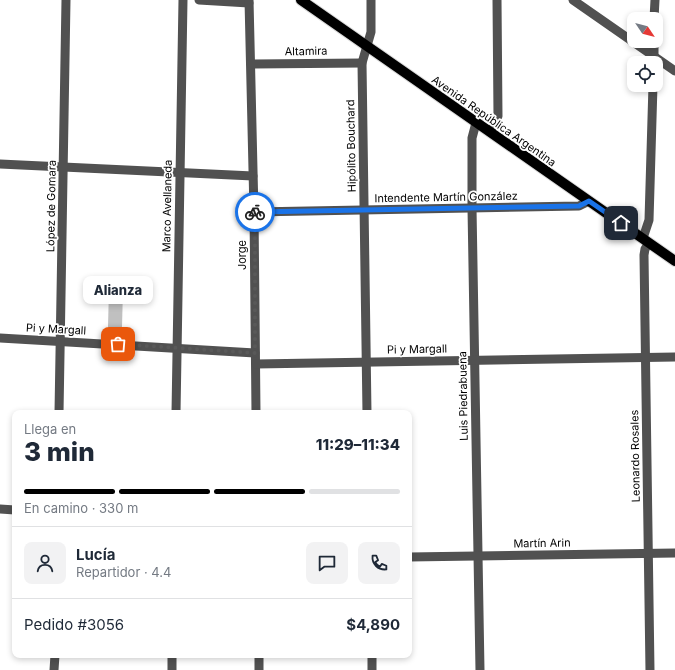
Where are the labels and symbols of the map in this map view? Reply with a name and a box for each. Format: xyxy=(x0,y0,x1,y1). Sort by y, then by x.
north arrow xyxy=(627,12,663,48)
street label: Altamira xyxy=(284,44,328,58)
street label: Avenida República Argentina xyxy=(429,73,559,169)
street label: Hipólito Bouchard xyxy=(343,100,359,192)
street label: López de Gomara xyxy=(43,160,59,252)
street label: Marco Avellaneda xyxy=(159,160,175,252)
street label: Intendente Martín González xyxy=(374,189,518,205)
courier xyxy=(235,192,275,232)
pin xyxy=(604,206,638,240)
street label: Jorge xyxy=(235,240,249,270)
callout: Alianza xyxy=(83,276,153,304)
street label: Pi y Margall xyxy=(25,320,87,338)
pin xyxy=(101,327,135,361)
street label: Pi y Margall xyxy=(387,341,447,357)
street label: Luis Piedrabuena xyxy=(455,351,471,441)
street label: Leonardo Rosales xyxy=(627,409,643,502)
street label: Martín Arin xyxy=(513,536,571,550)

